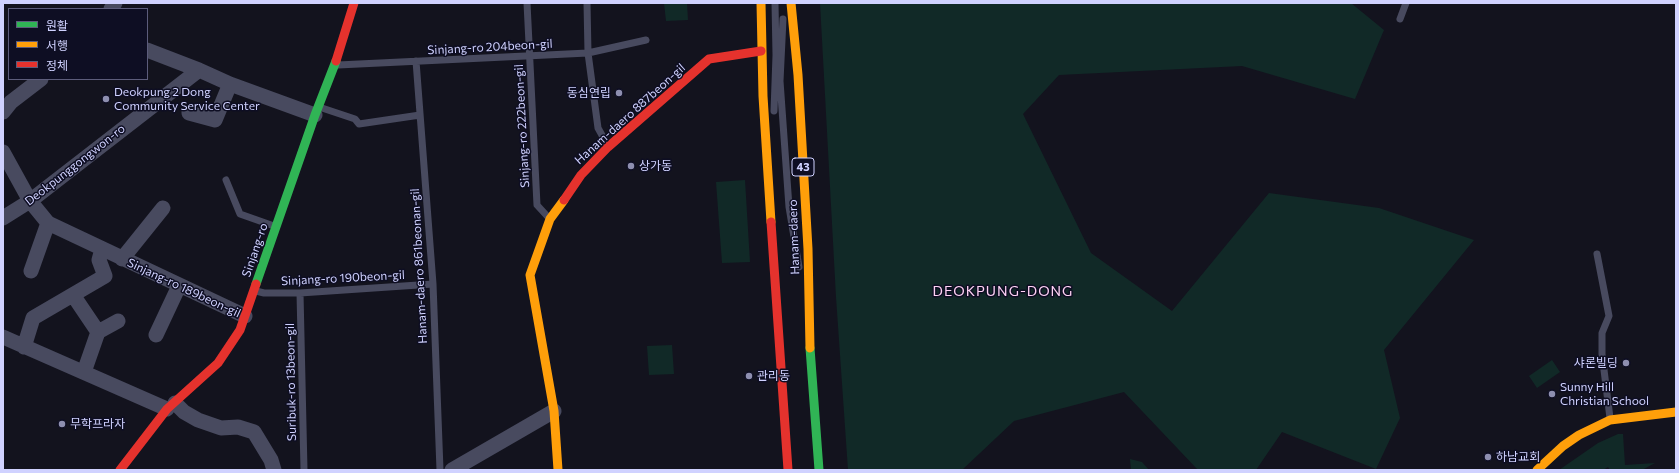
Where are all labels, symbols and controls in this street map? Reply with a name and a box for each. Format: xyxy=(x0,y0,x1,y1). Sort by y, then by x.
legend xyxy=(8,8,148,80)
text: 원활 xyxy=(46,18,68,32)
street label: Sinjang-ro 204beon-gil xyxy=(427,37,553,57)
text: 서행 xyxy=(46,38,68,52)
text: 정체 xyxy=(46,58,68,72)
street label: Hanam-daero 887beon-gil xyxy=(572,61,688,167)
street label: Sinjang-ro 222beon-gil xyxy=(512,64,532,188)
place label: Deokpung 2 Dong Community Service Center xyxy=(114,85,260,113)
place label: 동심연립 xyxy=(567,86,611,100)
marker: 동심연립 xyxy=(614,88,624,98)
marker: Deokpung 2 Dong Community Service Center xyxy=(101,94,111,104)
street label: Deokpunggongwon-ro xyxy=(22,121,128,209)
road number: 43 xyxy=(792,158,814,176)
place label: 상가동 xyxy=(639,159,672,173)
marker: 상가동 xyxy=(626,161,636,171)
street label: Hanam-daero 861beonan-gil xyxy=(408,188,430,344)
street label: Hanam-daero xyxy=(785,199,803,275)
street label: Sinjang-ro xyxy=(239,221,271,279)
street label: Sinjang-ro 189beon-gil xyxy=(125,255,243,321)
street label: Sinjang-ro 190beon-gil xyxy=(281,268,405,288)
district label: DEOKPUNG-DONG xyxy=(933,283,1073,299)
street label: Suribuk-ro 13beon-gil xyxy=(283,323,299,441)
place label: 샤론빌딩 xyxy=(1574,356,1618,370)
marker: 샤론빌딩 xyxy=(1621,358,1631,368)
place label: 관리동 xyxy=(757,369,790,383)
marker: 관리동 xyxy=(744,371,754,381)
place label: Sunny Hill Christian School xyxy=(1560,380,1649,408)
marker: Sunny Hill Christian School xyxy=(1547,389,1557,399)
place label: 무학프라자 xyxy=(70,417,125,431)
marker: 무학프라자 xyxy=(57,419,67,429)
place label: 하남교회 xyxy=(1496,450,1540,464)
marker: 하남교회 xyxy=(1483,452,1493,462)

